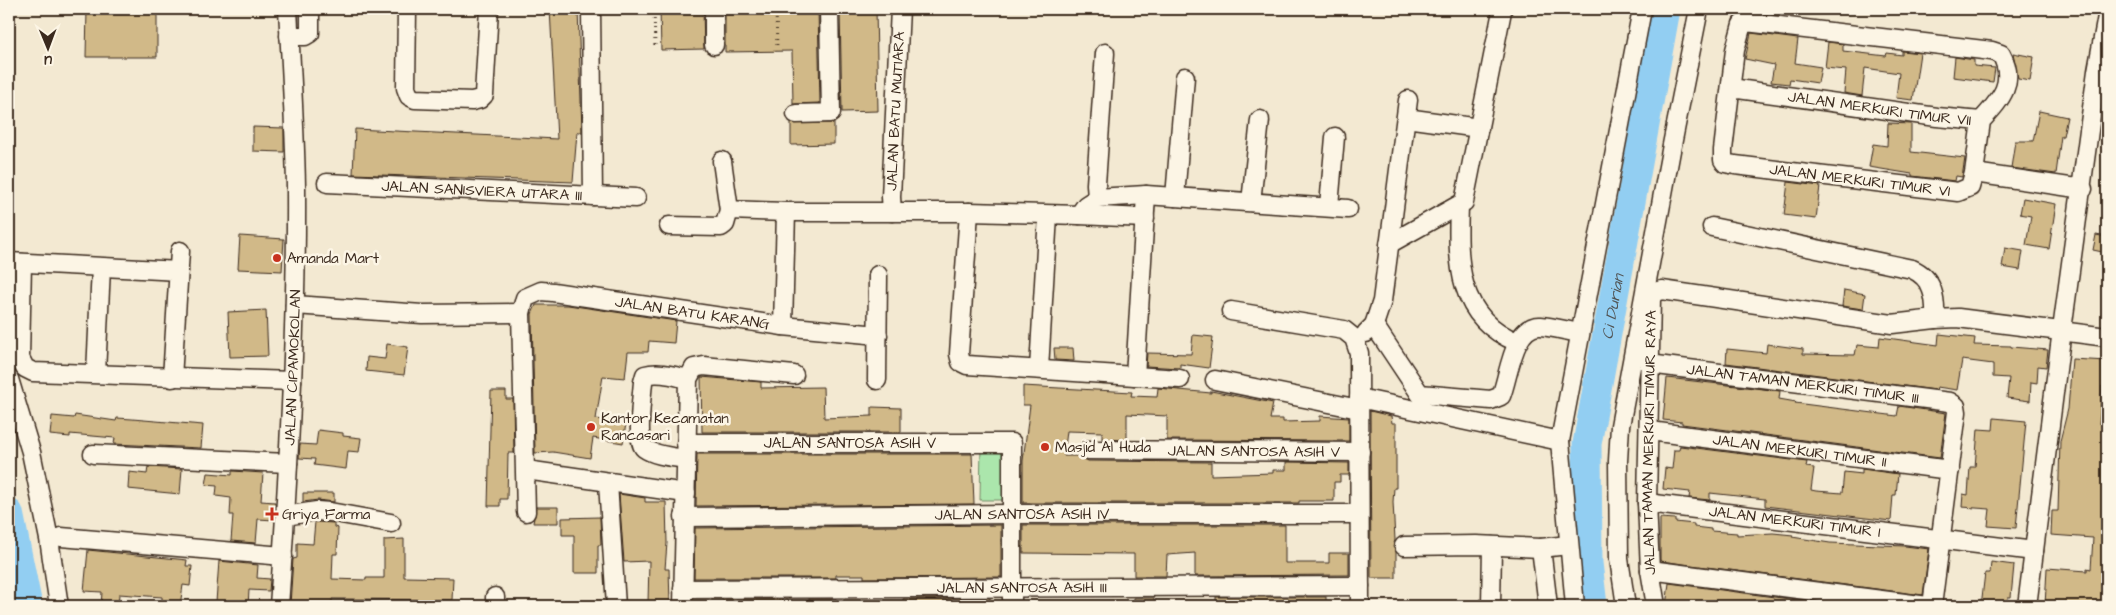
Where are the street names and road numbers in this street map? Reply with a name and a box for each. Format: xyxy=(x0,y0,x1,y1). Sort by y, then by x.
street label: JALAN BATU MUTIARA xyxy=(881,31,910,191)
street label: JALAN MERKURI TIMUR VII xyxy=(1787,86,1972,131)
street label: JALAN MERKURI TIMUR VI xyxy=(1768,159,1952,202)
street label: JALAN SANISVIERA UTARA III xyxy=(381,176,583,206)
street label: JALAN CIPAMOKOLAN xyxy=(279,289,306,446)
street label: JALAN BATU KARANG xyxy=(614,291,772,335)
street label: JALAN TAMAN MERKURI TIMUR RAYA xyxy=(1637,309,1662,577)
street label: JALAN TAMAN MERKURI TIMUR III xyxy=(1685,359,1920,409)
street label: JALAN MERKURI TIMUR II xyxy=(1711,429,1888,473)
street label: JALAN SANTOSA ASIH V xyxy=(764,433,937,454)
street label: JALAN SANTOSA ASIH V xyxy=(1168,441,1341,463)
street label: JALAN MERKURI TIMUR I xyxy=(1708,501,1882,543)
street label: JALAN SANTOSA ASIH IV xyxy=(935,504,1110,526)
street label: JALAN SANTOSA ASIH III xyxy=(937,577,1107,599)

